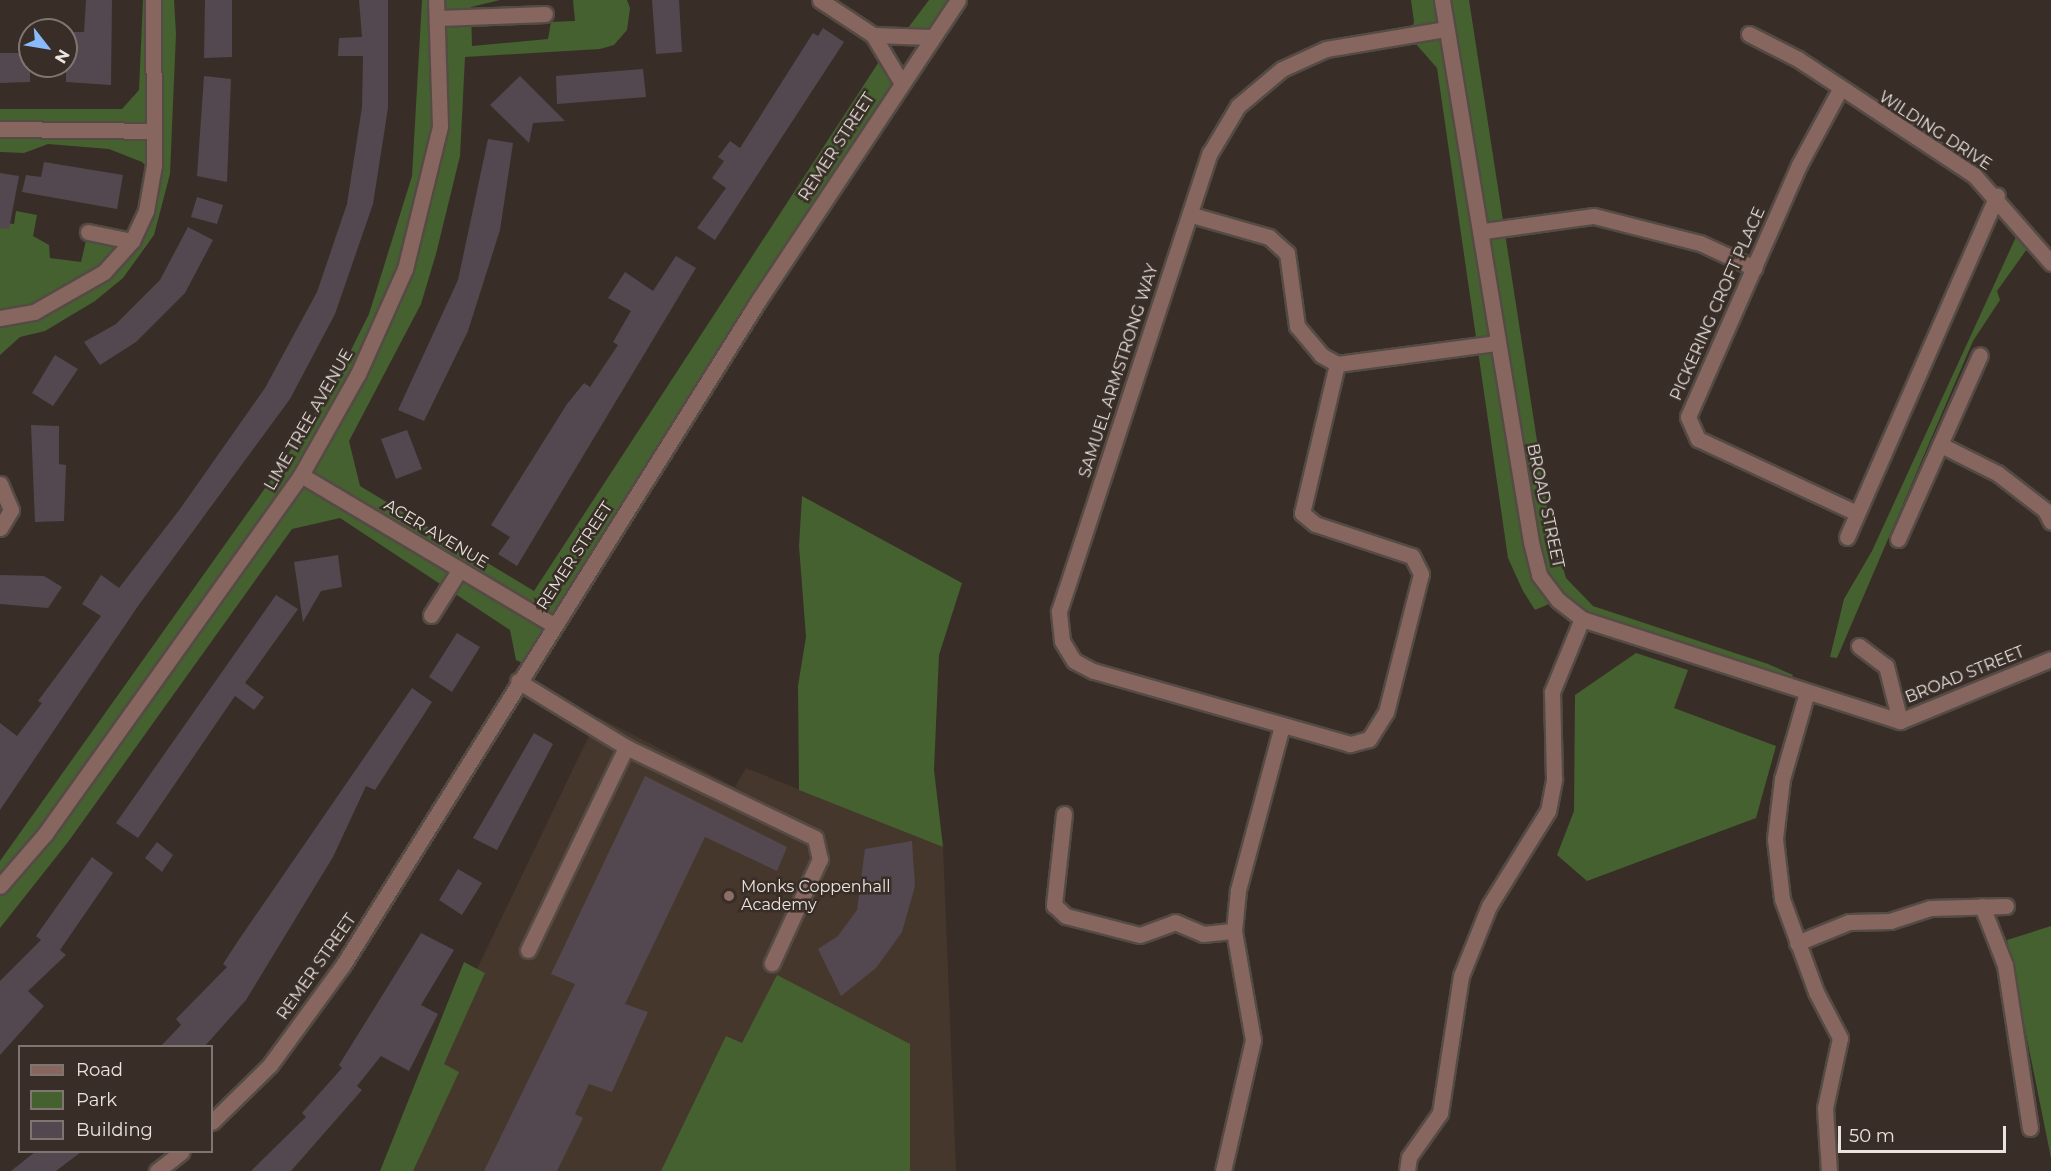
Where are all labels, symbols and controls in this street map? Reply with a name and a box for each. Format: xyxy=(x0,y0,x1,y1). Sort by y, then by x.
north arrow xyxy=(18,18,78,78)
text: N xyxy=(51,46,74,67)
street label: WILDING DRIVE xyxy=(1875,87,1995,175)
street label: REMER STREET xyxy=(795,89,879,205)
street label: PICKERING CROFT PLACE xyxy=(1667,204,1769,404)
street label: SAMUEL ARMSTRONG WAY xyxy=(1075,262,1163,480)
street label: LIME TREE AVENUE xyxy=(261,346,357,494)
street label: BROAD STREET xyxy=(1522,442,1568,570)
street label: ACER AVENUE xyxy=(380,495,492,573)
street label: REMER STREET xyxy=(533,498,617,614)
street label: BROAD STREET xyxy=(1903,642,2027,708)
place label: Monks Coppenhall Academy xyxy=(741,877,890,915)
marker: Monks Coppenhall Academy xyxy=(722,889,736,903)
street label: REMER STREET xyxy=(273,910,361,1024)
legend xyxy=(18,1045,213,1153)
text: Road xyxy=(76,1059,123,1081)
text: Park xyxy=(76,1089,117,1111)
scale bar xyxy=(1841,1114,2009,1152)
text: Building xyxy=(76,1119,153,1141)
text: 50 m xyxy=(1849,1125,1895,1147)

